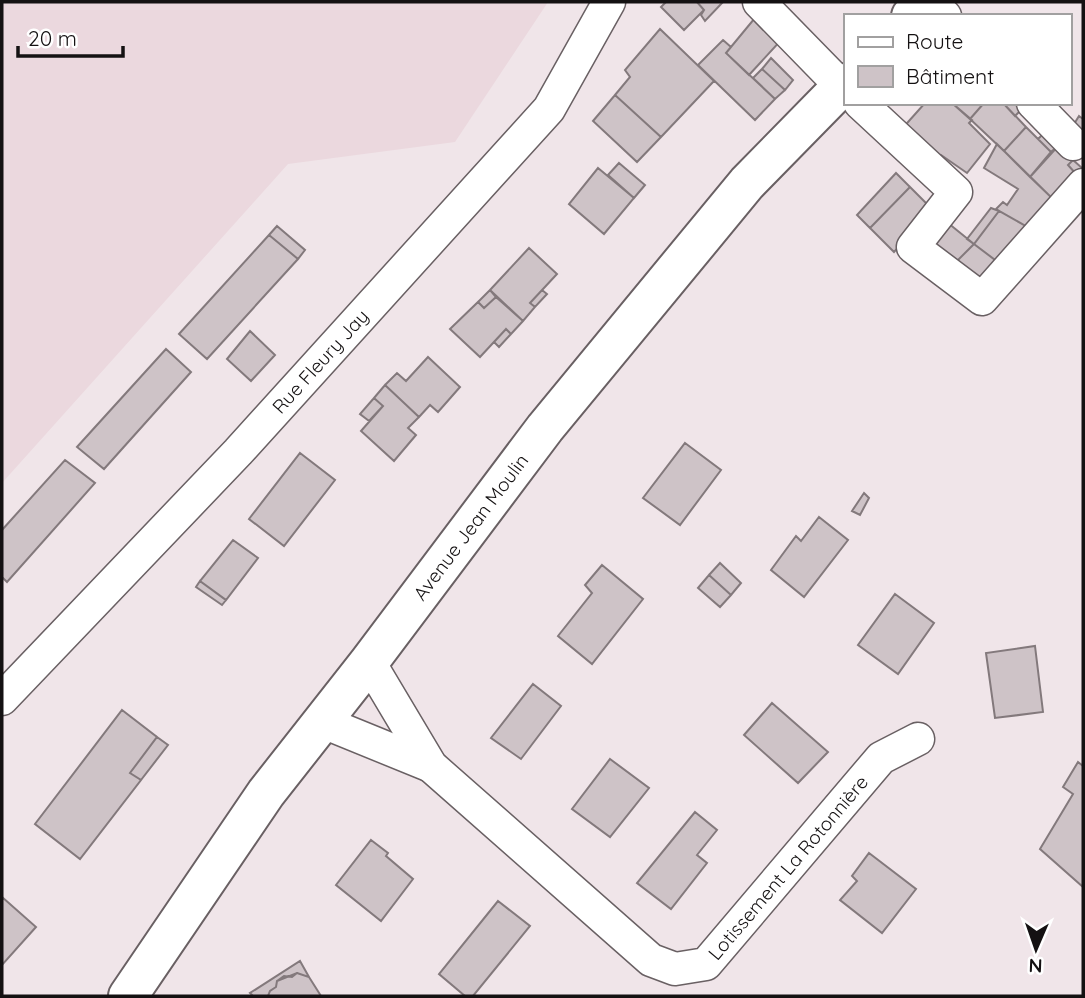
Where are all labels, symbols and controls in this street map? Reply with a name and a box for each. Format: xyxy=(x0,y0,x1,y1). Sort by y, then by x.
scale bar xyxy=(18,14,122,58)
legend xyxy=(844,14,1071,105)
text: 20 m xyxy=(28,25,77,51)
text: Route xyxy=(906,28,963,54)
text: Bâtiment xyxy=(906,63,994,89)
street label: Rue Fleury Jay xyxy=(267,304,374,418)
street label: Avenue Jean Moulin xyxy=(408,449,533,605)
street label: Lotissement La Rotonnière xyxy=(703,770,873,965)
north arrow xyxy=(1001,914,1071,984)
text: N xyxy=(1028,954,1043,978)

